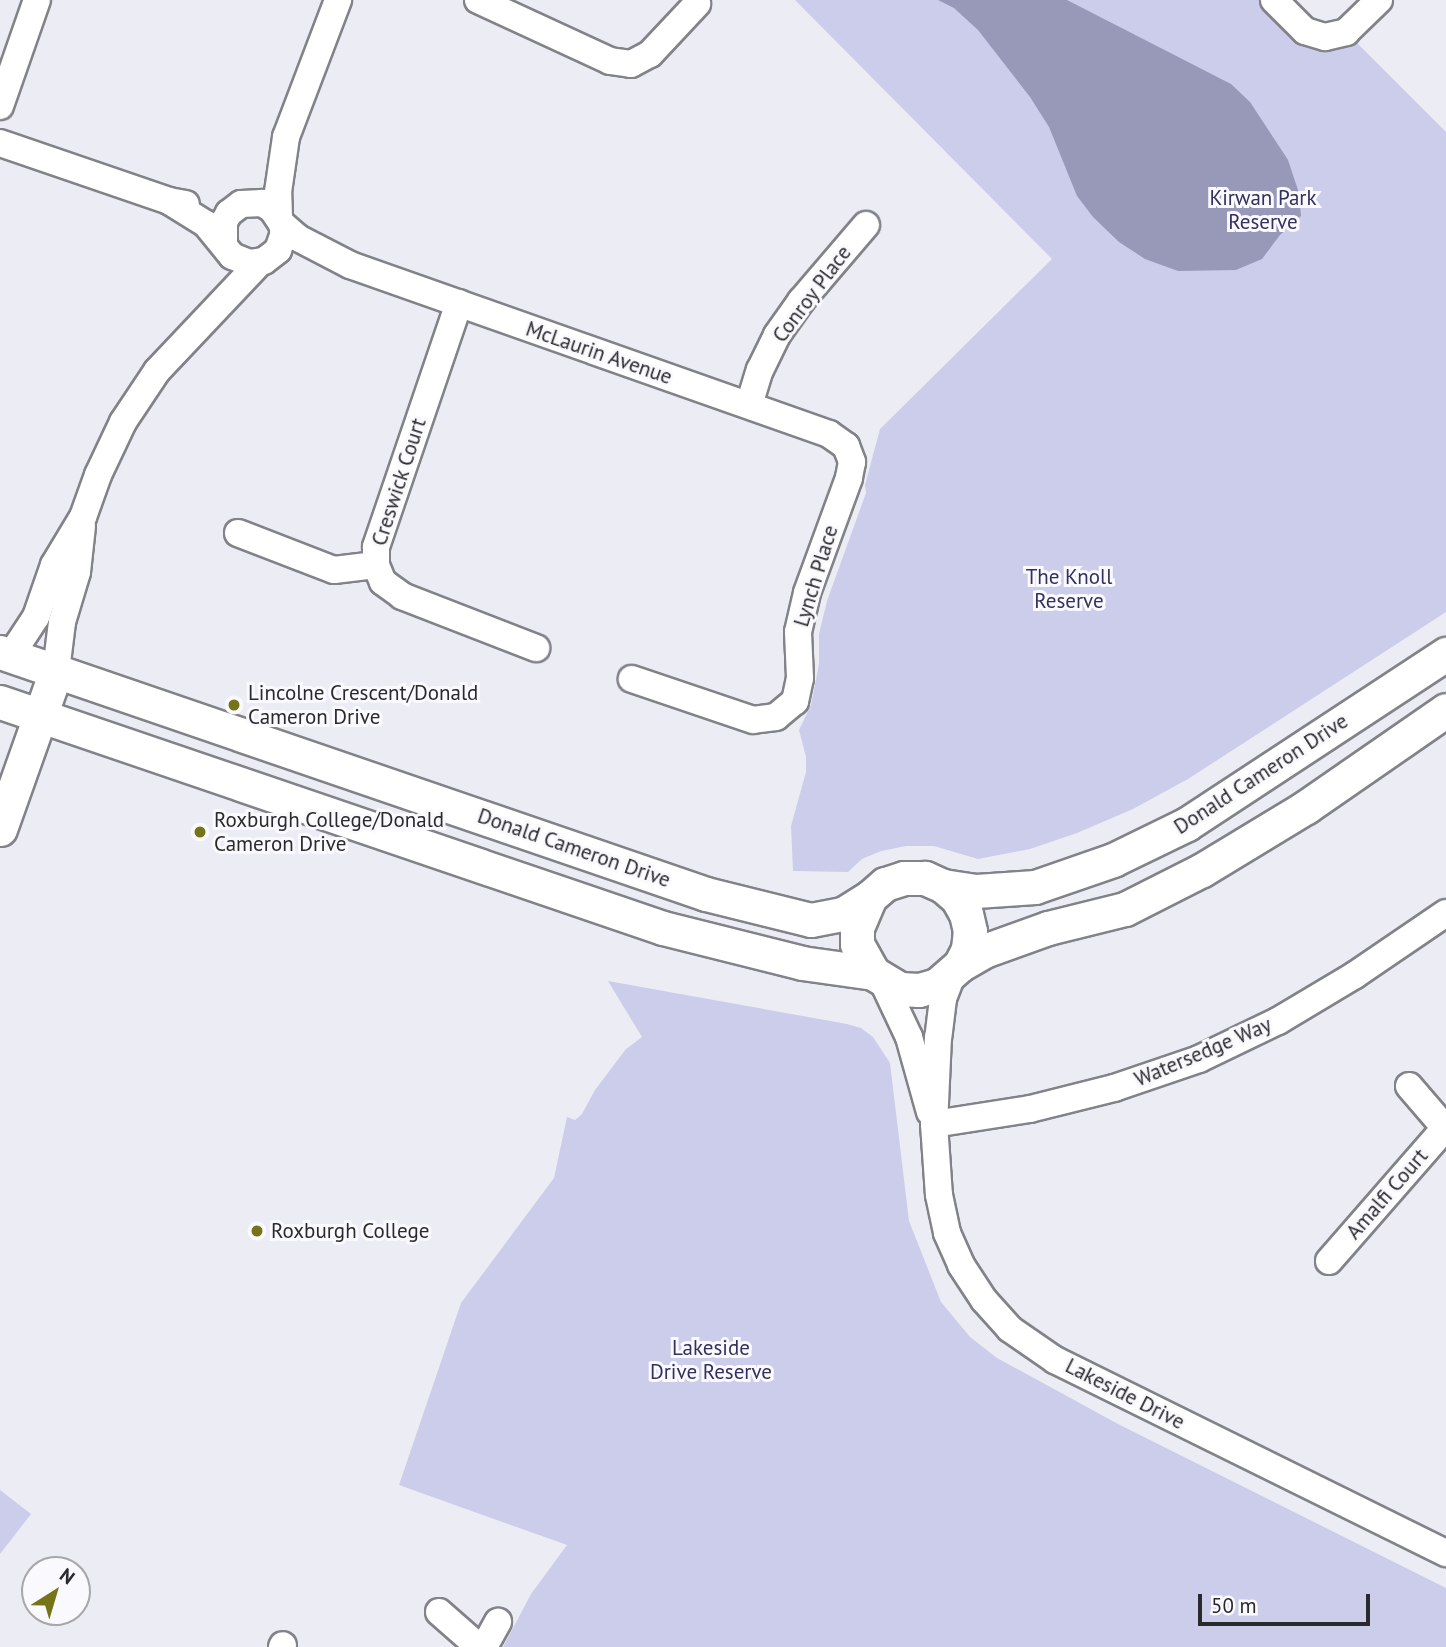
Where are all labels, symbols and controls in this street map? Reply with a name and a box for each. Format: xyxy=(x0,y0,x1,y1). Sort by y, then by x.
park label: Kirwan Park Reserve xyxy=(1209,185,1317,235)
street label: Conroy Place xyxy=(767,240,857,348)
street label: McLaurin Avenue xyxy=(522,316,676,390)
street label: Creswick Court xyxy=(366,415,432,549)
street label: Lynch Place xyxy=(789,522,843,630)
park label: The Knoll Reserve xyxy=(1026,564,1112,614)
place label: Lincolne Crescent/Donald Cameron Drive xyxy=(248,680,478,730)
marker: Lincolne Crescent/Donald Cameron Drive xyxy=(226,697,242,713)
street label: Donald Cameron Drive xyxy=(1169,708,1353,840)
street label: Donald Cameron Drive xyxy=(474,803,674,893)
place label: Roxburgh College/Donald Cameron Drive xyxy=(214,807,444,857)
marker: Roxburgh College/Donald Cameron Drive xyxy=(192,824,208,840)
street label: Watersedge Way xyxy=(1131,1012,1275,1092)
street label: Amalfi Court xyxy=(1341,1144,1433,1244)
place label: Roxburgh College xyxy=(271,1218,429,1244)
marker: Roxburgh College xyxy=(249,1223,265,1239)
park label: Lakeside Drive Reserve xyxy=(650,1335,772,1385)
street label: Lakeside Drive xyxy=(1061,1353,1189,1435)
north arrow xyxy=(21,1556,91,1626)
text: N xyxy=(55,1562,80,1589)
scale bar xyxy=(1201,1580,1372,1624)
text: 50 m xyxy=(1211,1592,1257,1619)

